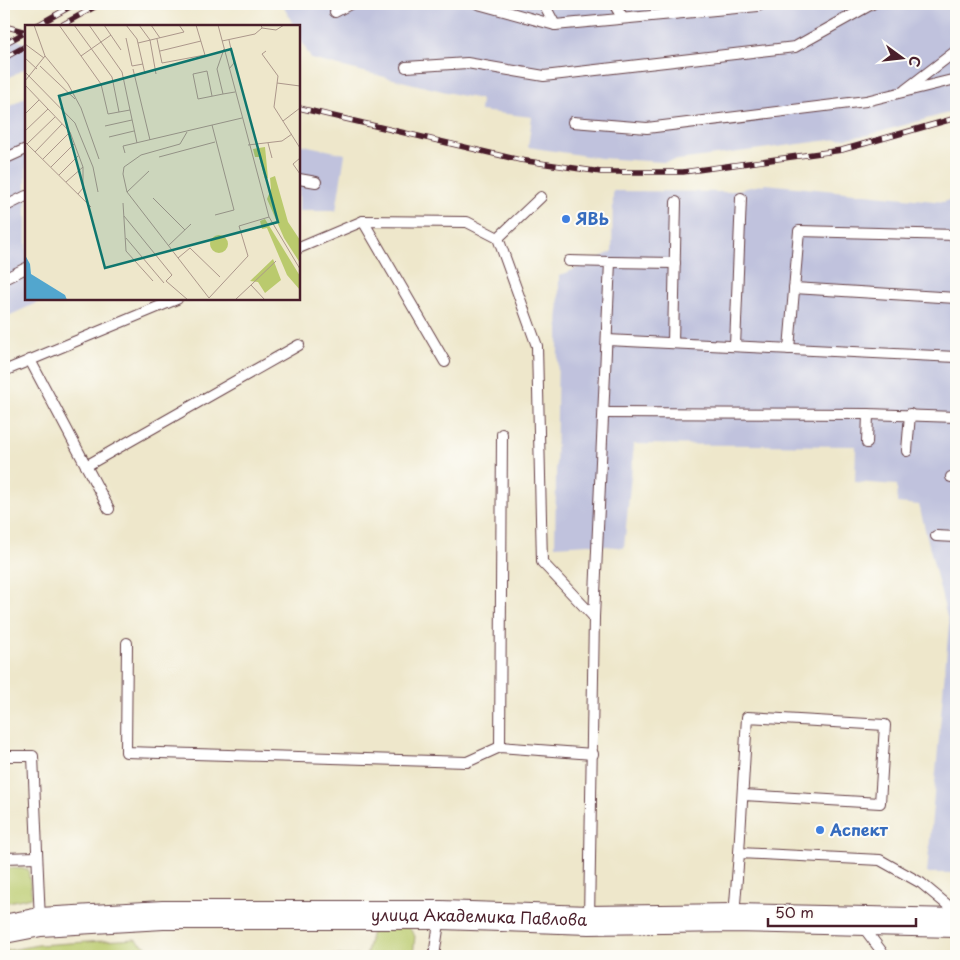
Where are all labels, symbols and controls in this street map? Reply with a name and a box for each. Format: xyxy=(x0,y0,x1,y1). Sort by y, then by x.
inset map xyxy=(25,25,300,300)
north arrow xyxy=(878,32,928,82)
text: С xyxy=(904,54,927,69)
place label: ЯВЬ xyxy=(575,206,609,230)
marker: ЯВЬ xyxy=(560,213,572,225)
place label: Аспект xyxy=(829,817,889,841)
marker: Аспект xyxy=(814,824,826,836)
scale bar xyxy=(768,895,915,927)
text: 50 m xyxy=(775,900,814,923)
street label: улица Академика Павлова xyxy=(371,902,588,931)

